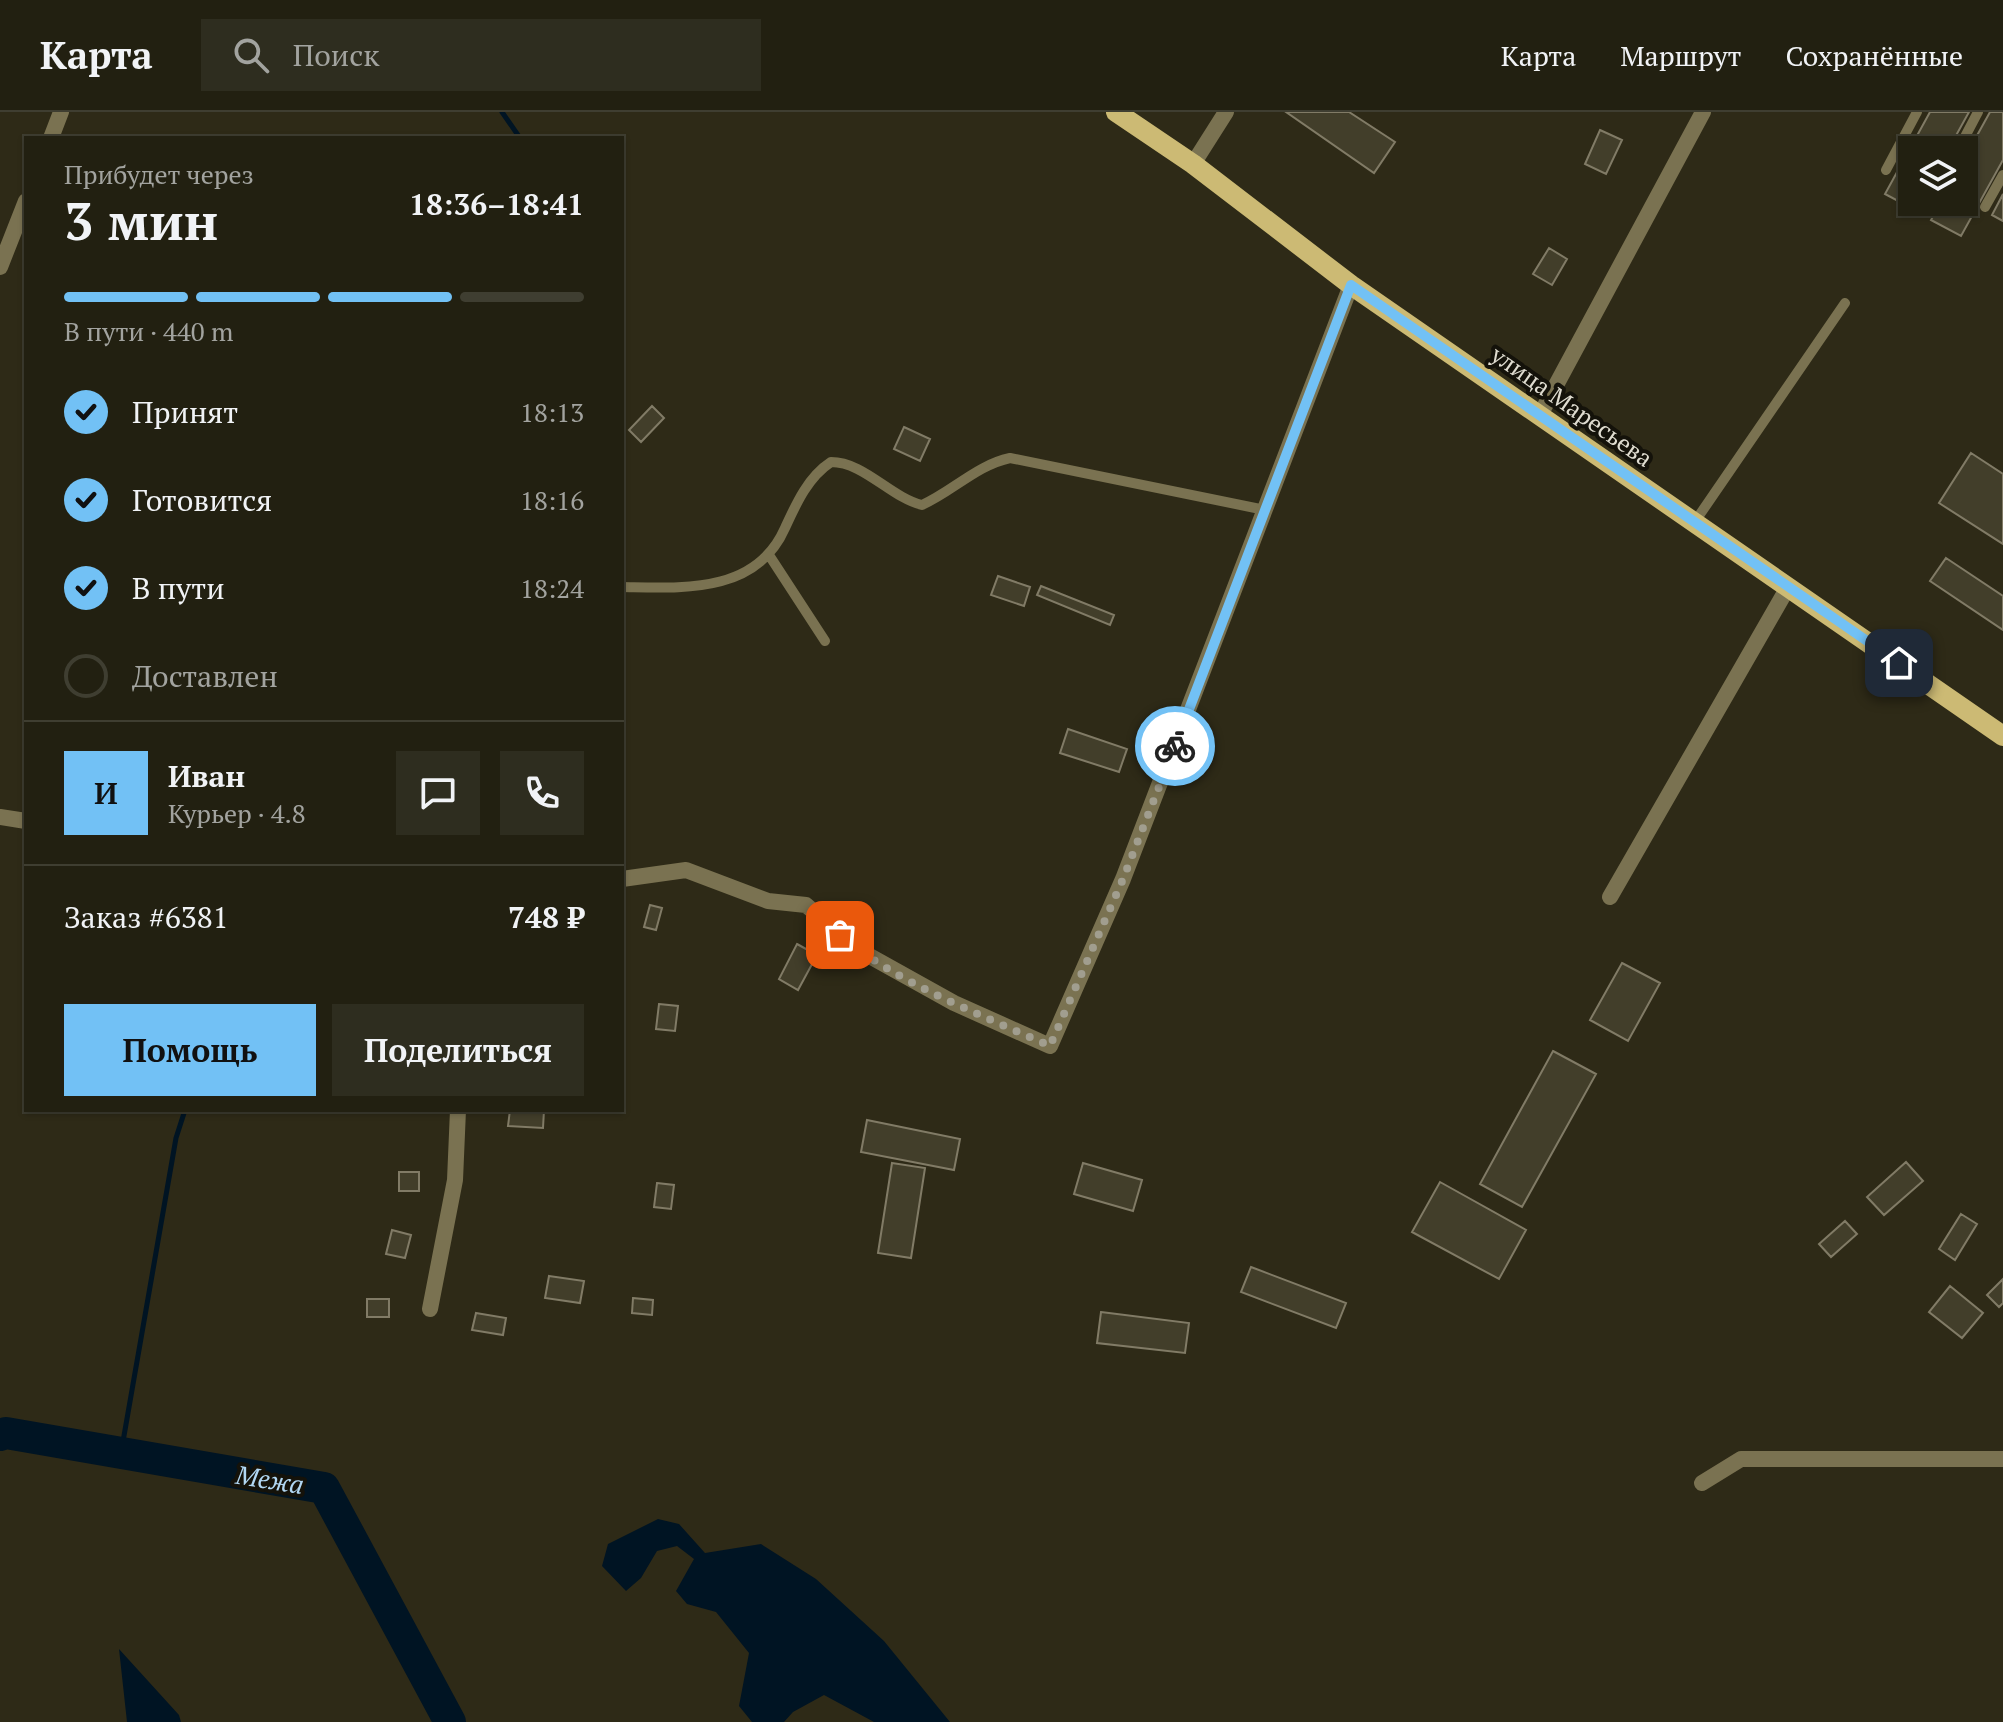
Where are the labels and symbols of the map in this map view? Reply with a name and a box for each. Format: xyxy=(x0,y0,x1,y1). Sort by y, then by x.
street label: улица Маресьева xyxy=(1484,338,1659,474)
pin xyxy=(1865,629,1933,697)
courier xyxy=(1135,706,1215,786)
pin xyxy=(806,901,874,969)
water label: Межа xyxy=(233,1457,306,1501)

